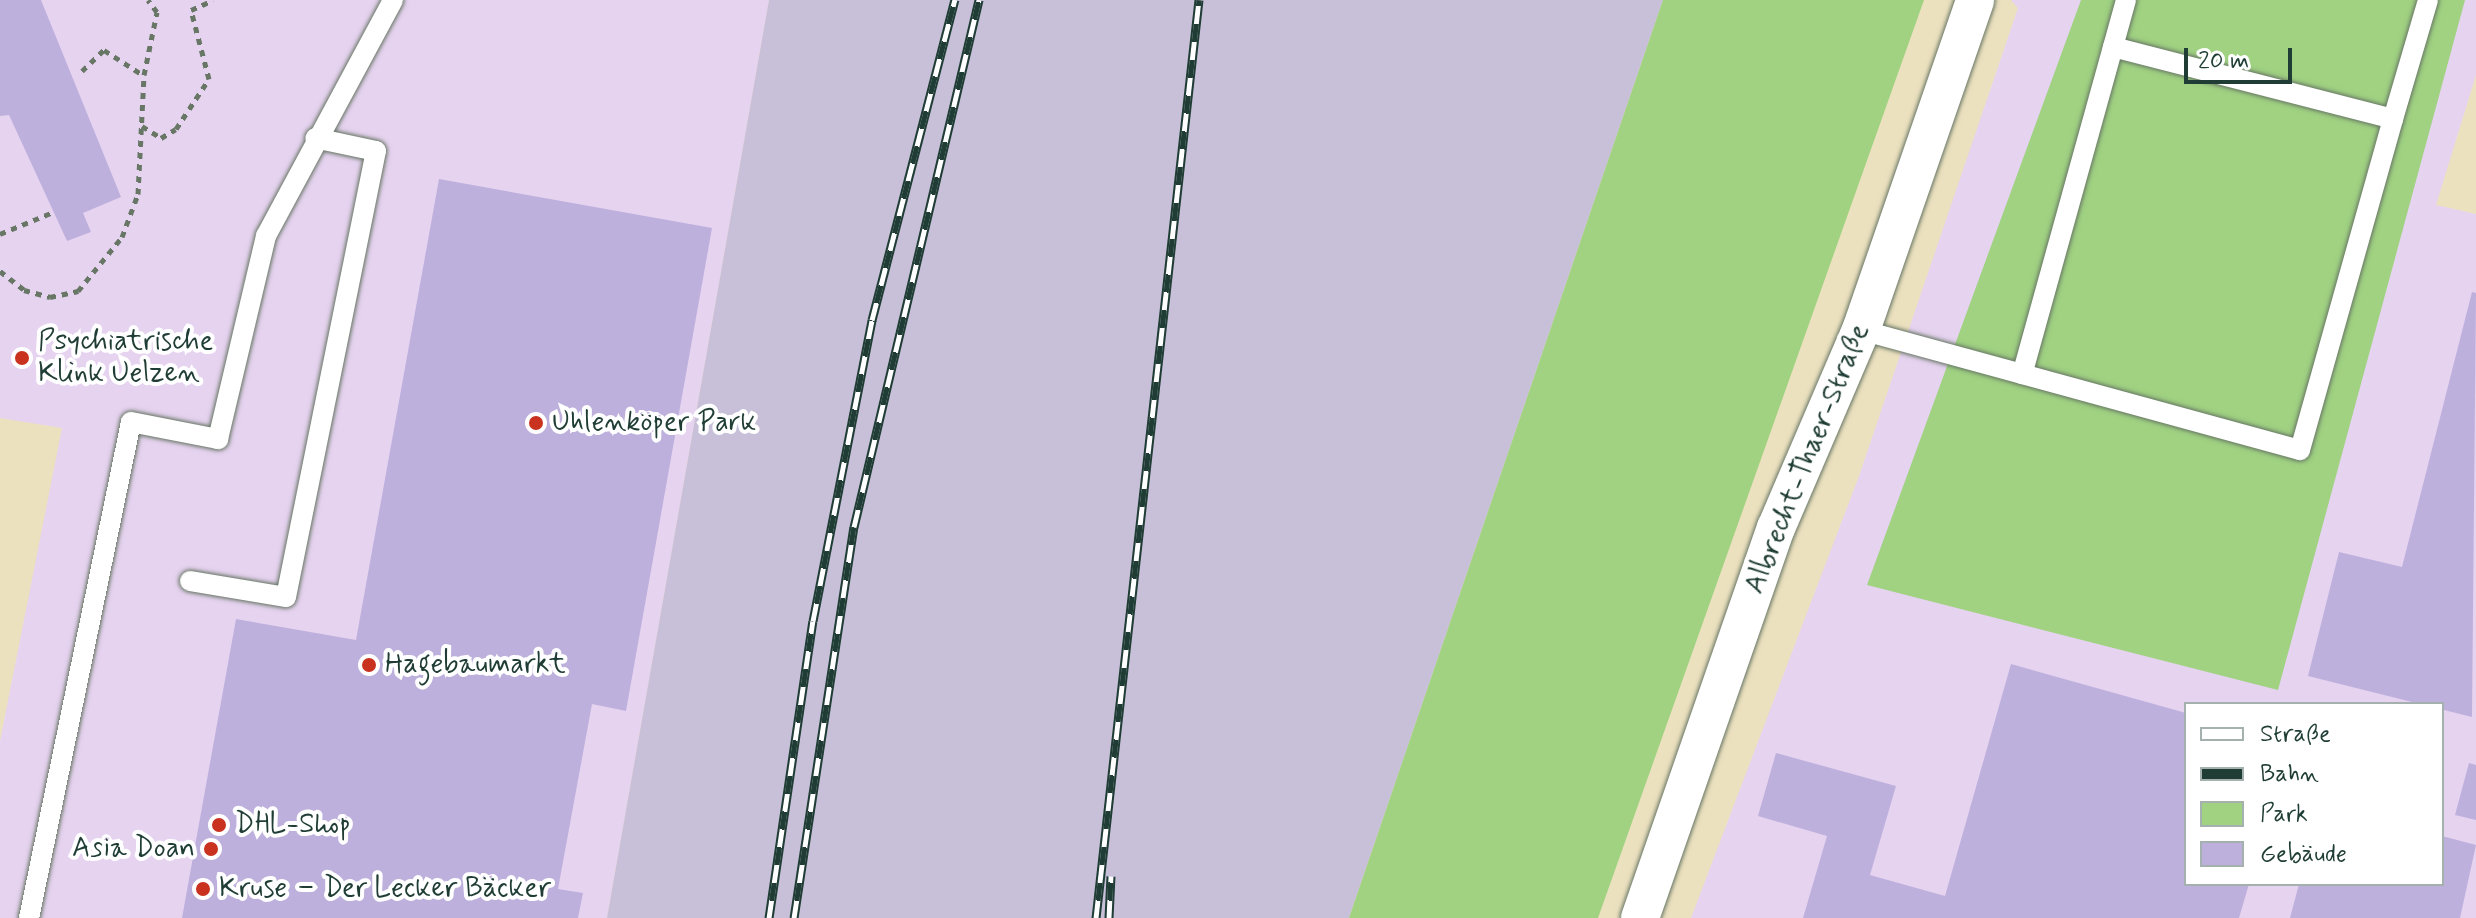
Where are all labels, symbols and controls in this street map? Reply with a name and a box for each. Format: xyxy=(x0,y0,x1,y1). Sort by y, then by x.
scale bar xyxy=(2188,32,2296,82)
text: 20 m xyxy=(2198,46,2249,77)
street label: Albrecht-Thaer-Straße xyxy=(1739,319,1877,599)
place label: Psychiatrische Klink Uelzen xyxy=(38,325,213,391)
marker: Psychiatrische Klink Uelzen xyxy=(13,349,31,367)
place label: Uhlenköper Park xyxy=(552,406,752,440)
marker: Uhlenköper Park xyxy=(527,414,545,432)
place label: Hagebaumarkt xyxy=(385,648,566,682)
marker: Hagebaumarkt xyxy=(360,656,378,674)
legend xyxy=(2184,702,2444,886)
text: Straße xyxy=(2260,719,2331,750)
text: Bahn xyxy=(2260,759,2319,790)
text: Park xyxy=(2260,799,2308,830)
place label: DHL-Shop xyxy=(235,808,350,842)
marker: DHL-Shop xyxy=(210,816,228,834)
place label: Asia Doan xyxy=(72,832,195,866)
text: Gebäude xyxy=(2260,839,2347,870)
marker: Asia Doan xyxy=(202,840,220,858)
place label: Kruse – Der Lecker Bäcker xyxy=(219,872,551,906)
marker: Kruse – Der Lecker Bäcker xyxy=(194,880,212,898)

